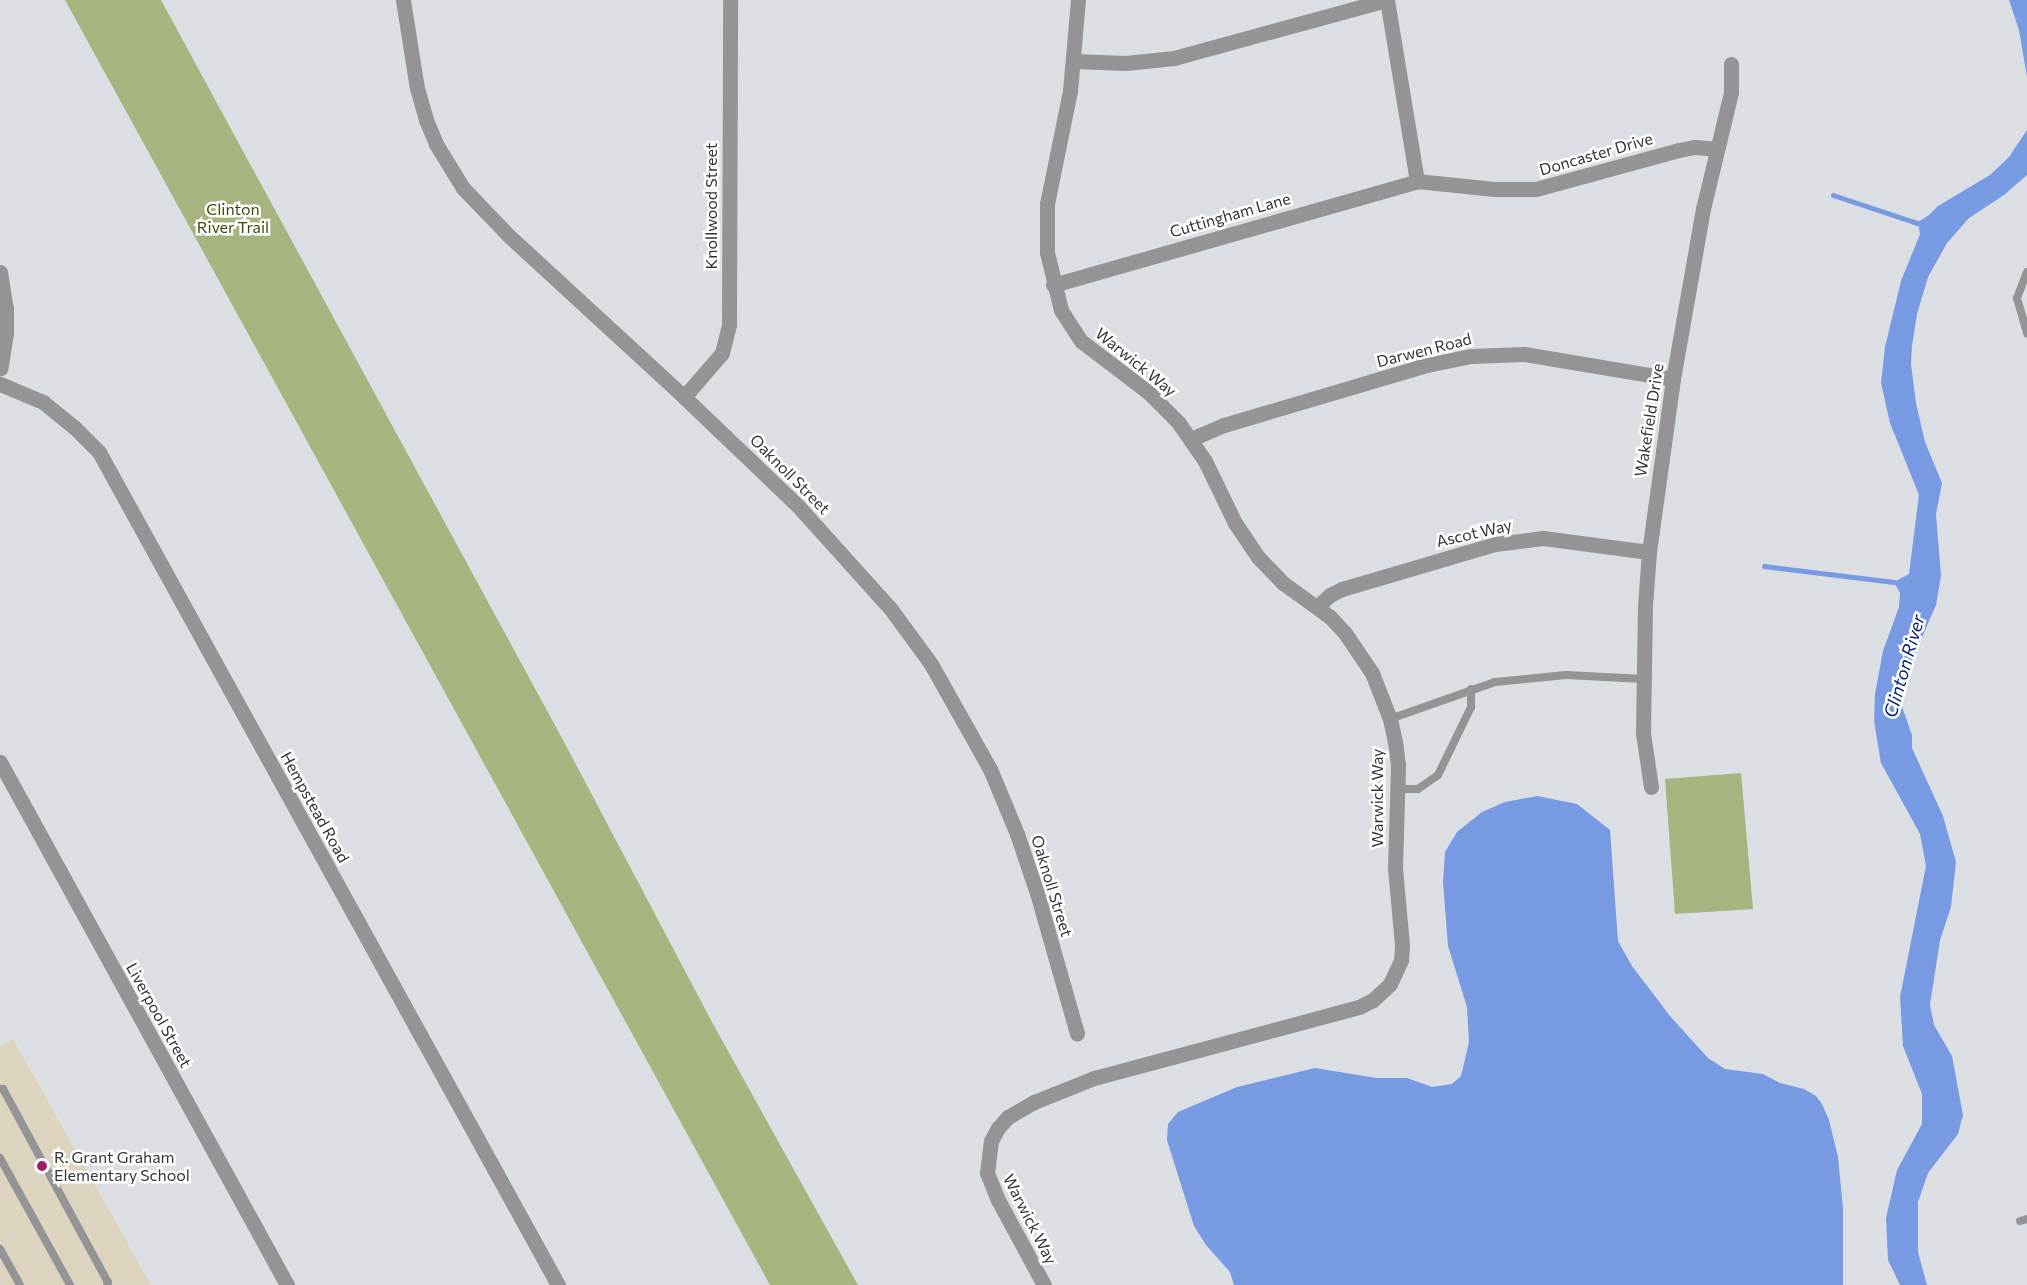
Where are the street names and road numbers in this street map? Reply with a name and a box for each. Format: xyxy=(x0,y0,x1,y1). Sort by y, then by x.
street label: Doncaster Drive xyxy=(1537,129,1655,179)
street label: Knollwood Street xyxy=(701,143,721,269)
street label: Cuttingham Lane xyxy=(1167,189,1293,241)
street label: Warwick Way xyxy=(1092,323,1180,401)
street label: Darwen Road xyxy=(1375,329,1473,371)
street label: Wakefield Drive xyxy=(1631,362,1667,478)
street label: Oaknoll Street xyxy=(746,430,834,518)
street label: Ascot Way xyxy=(1434,515,1514,551)
street label: Hempstead Road xyxy=(277,748,353,866)
street label: Warwick Way xyxy=(1367,749,1387,847)
street label: Oaknoll Street xyxy=(1027,833,1077,939)
street label: Liverpool Street xyxy=(122,959,196,1071)
street label: Warwick Way xyxy=(999,1171,1061,1267)

